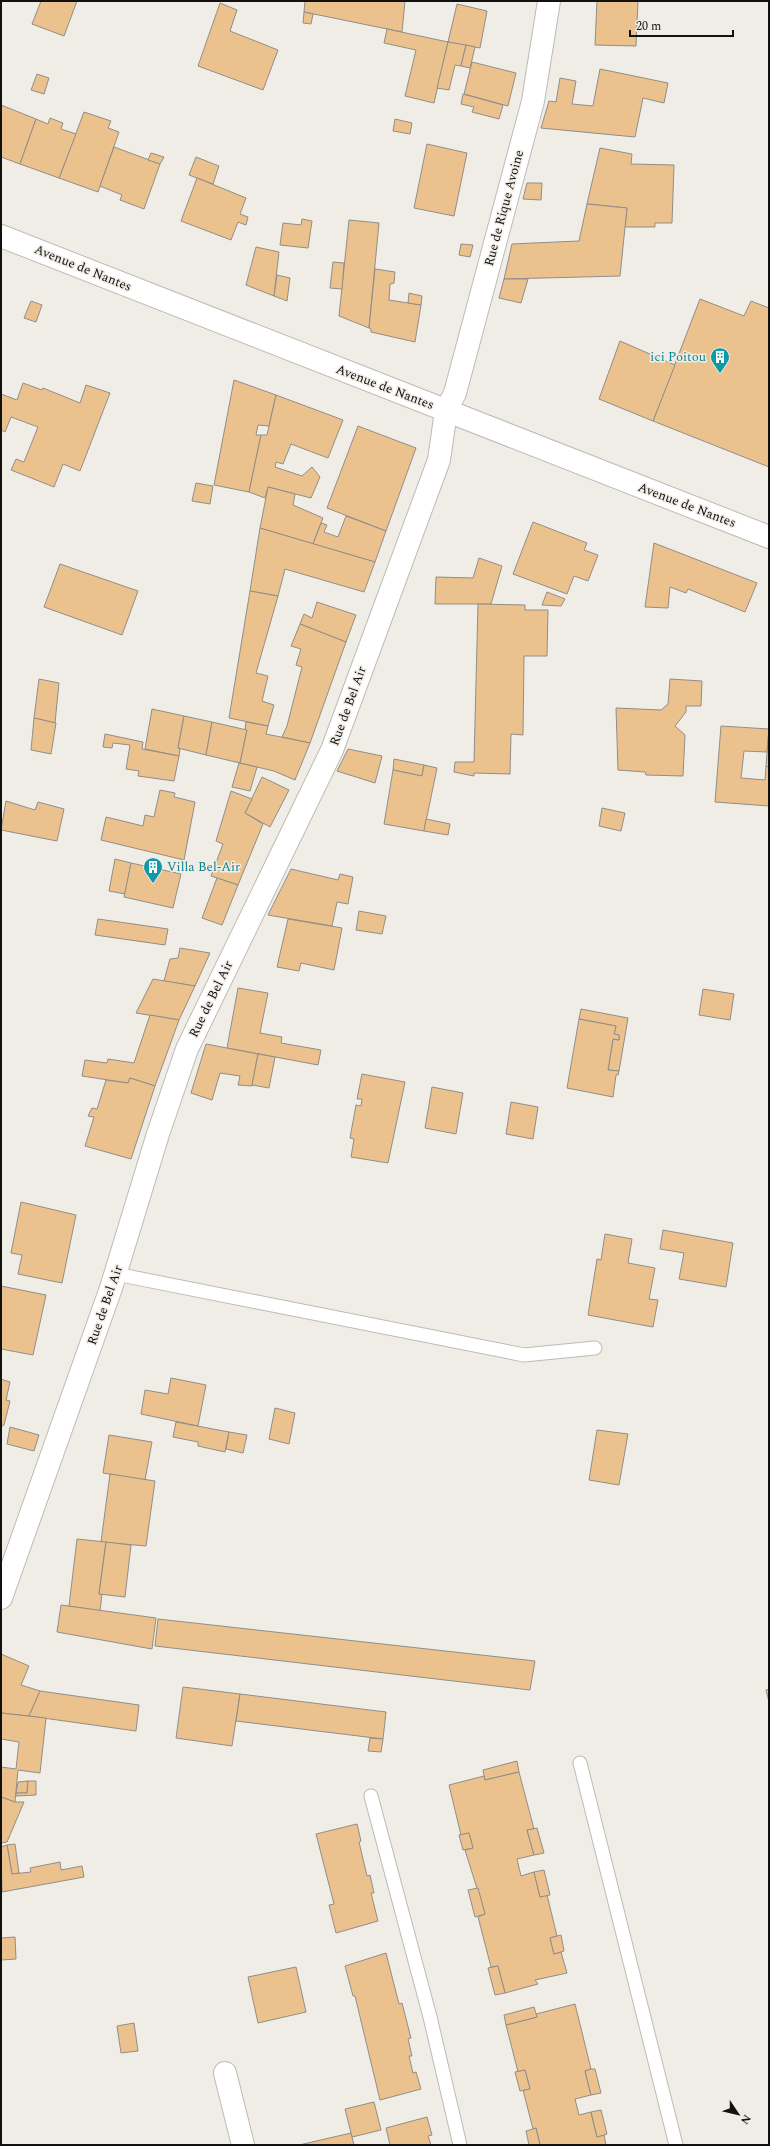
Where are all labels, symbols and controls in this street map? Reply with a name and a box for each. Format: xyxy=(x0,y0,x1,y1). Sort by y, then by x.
scale bar xyxy=(630,12,733,38)
text: 20 m xyxy=(636,17,661,36)
street label: Rue de Rique Avoine xyxy=(479,148,529,268)
street label: Avenue de Nantes xyxy=(31,239,135,297)
building icon: ici Poitou xyxy=(709,346,731,374)
place label: ici Poitou xyxy=(650,347,706,367)
street label: Avenue de Nantes xyxy=(333,359,437,415)
street label: Avenue de Nantes xyxy=(635,477,739,533)
street label: Rue de Bel Air xyxy=(324,663,372,749)
building icon: Villa Bel-Air xyxy=(142,856,164,884)
place label: Villa Bel-Air xyxy=(167,857,240,877)
street label: Rue de Bel Air xyxy=(184,957,238,1041)
street label: Rue de Bel Air xyxy=(82,1262,128,1348)
north arrow xyxy=(718,2094,758,2134)
text: N xyxy=(736,2111,755,2128)

